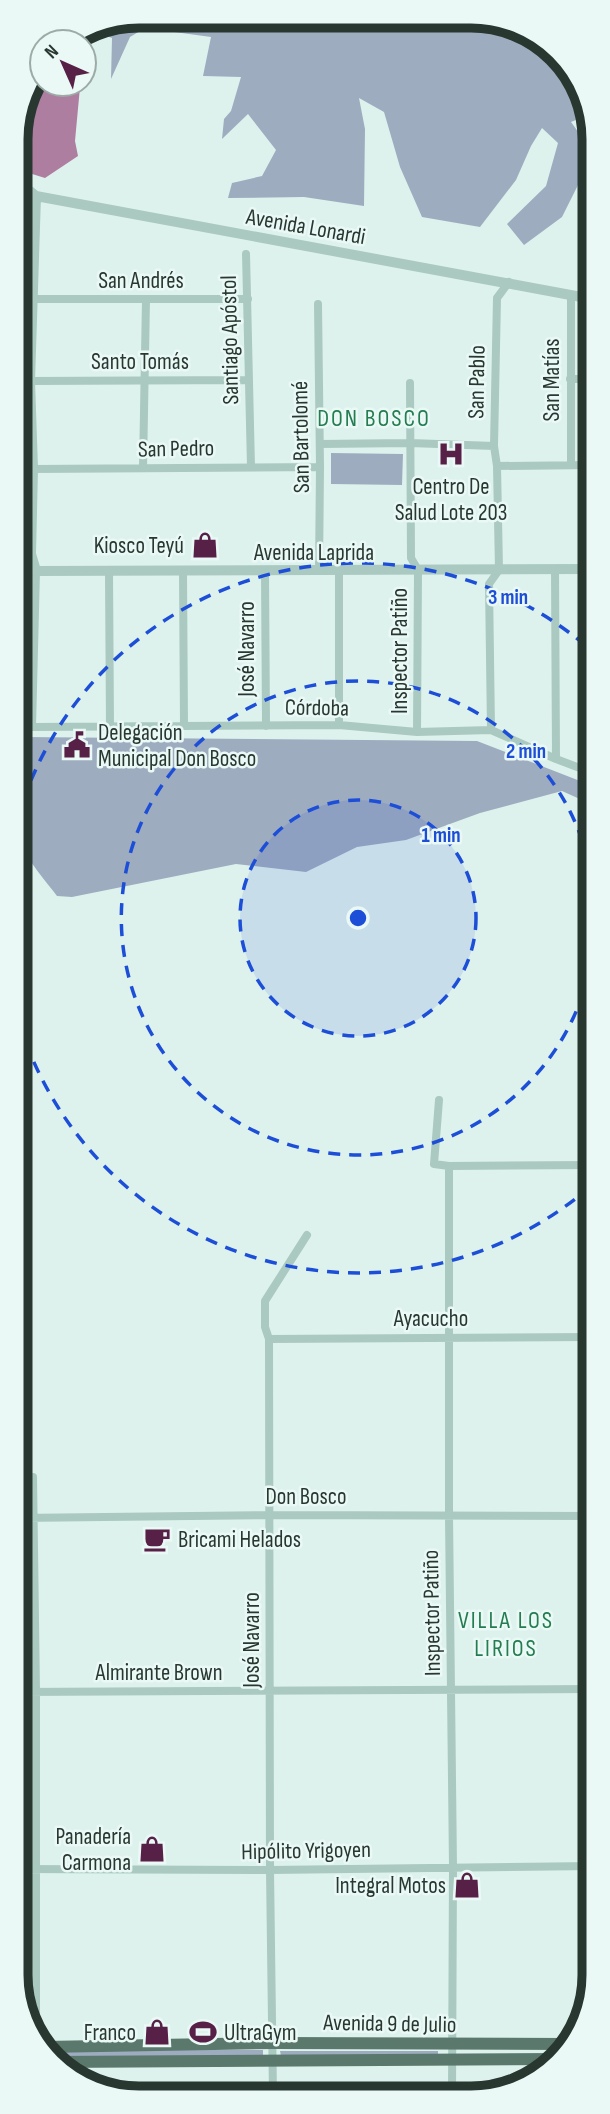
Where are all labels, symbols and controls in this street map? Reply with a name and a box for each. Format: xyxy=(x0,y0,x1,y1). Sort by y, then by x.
north arrow xyxy=(28,28,98,98)
text: N xyxy=(40,40,64,64)
street label: Avenida Lonardi xyxy=(243,203,368,251)
street label: San Andrés xyxy=(98,267,184,295)
street label: Santiago Apóstol xyxy=(215,275,245,405)
street label: San Matías xyxy=(538,338,566,422)
street label: San Pablo xyxy=(462,345,492,419)
street label: Santo Tomás xyxy=(91,348,189,376)
street label: San Bartolomé xyxy=(286,381,316,493)
district label: DON BOSCO xyxy=(317,404,431,433)
street label: San Pedro xyxy=(138,434,215,464)
hospital icon: Centro De Salud Lote 203 xyxy=(436,439,466,469)
place label: Centro De Salud Lote 203 xyxy=(395,473,507,527)
shop icon: Kiosco Teyú xyxy=(190,530,220,560)
place label: Kiosco Teyú xyxy=(94,532,184,560)
street label: Avenida Laprida xyxy=(253,539,374,567)
text: 3 min xyxy=(488,585,528,610)
street label: Inspector Patiño xyxy=(386,588,414,714)
street label: José Navarro xyxy=(233,601,261,698)
street label: Córdoba xyxy=(285,693,349,723)
place label: Delegación Municipal Don Bosco xyxy=(98,719,256,773)
public building icon: Delegación Municipal Don Bosco xyxy=(62,730,92,760)
text: 2 min xyxy=(506,739,546,764)
text: 1 min xyxy=(421,823,461,848)
centre of rings xyxy=(346,906,370,930)
street label: Ayacucho xyxy=(393,1305,468,1333)
street label: Don Bosco xyxy=(265,1483,347,1511)
cafe icon: Bricami Helados xyxy=(142,1524,172,1554)
place label: Bricami Helados xyxy=(178,1526,301,1554)
street label: Inspector Patiño xyxy=(417,1550,447,1676)
street label: José Navarro xyxy=(238,1592,266,1689)
district label: VILLA LOS LIRIOS xyxy=(458,1606,554,1663)
street label: Almirante Brown xyxy=(95,1659,222,1687)
place label: Panadería Carmona xyxy=(55,1823,131,1877)
shop icon: Panadería Carmona xyxy=(137,1834,167,1864)
street label: Hipólito Yrigoyen xyxy=(241,1836,371,1866)
shop icon: Integral Motos xyxy=(452,1870,482,1900)
place label: Integral Motos xyxy=(335,1872,446,1900)
street label: Avenida 9 de Julio xyxy=(322,2009,457,2039)
shop icon: Franco xyxy=(142,2017,172,2047)
sports icon: UltraGym xyxy=(188,2017,218,2047)
place label: Franco xyxy=(84,2019,136,2047)
place label: UltraGym xyxy=(224,2019,297,2047)

